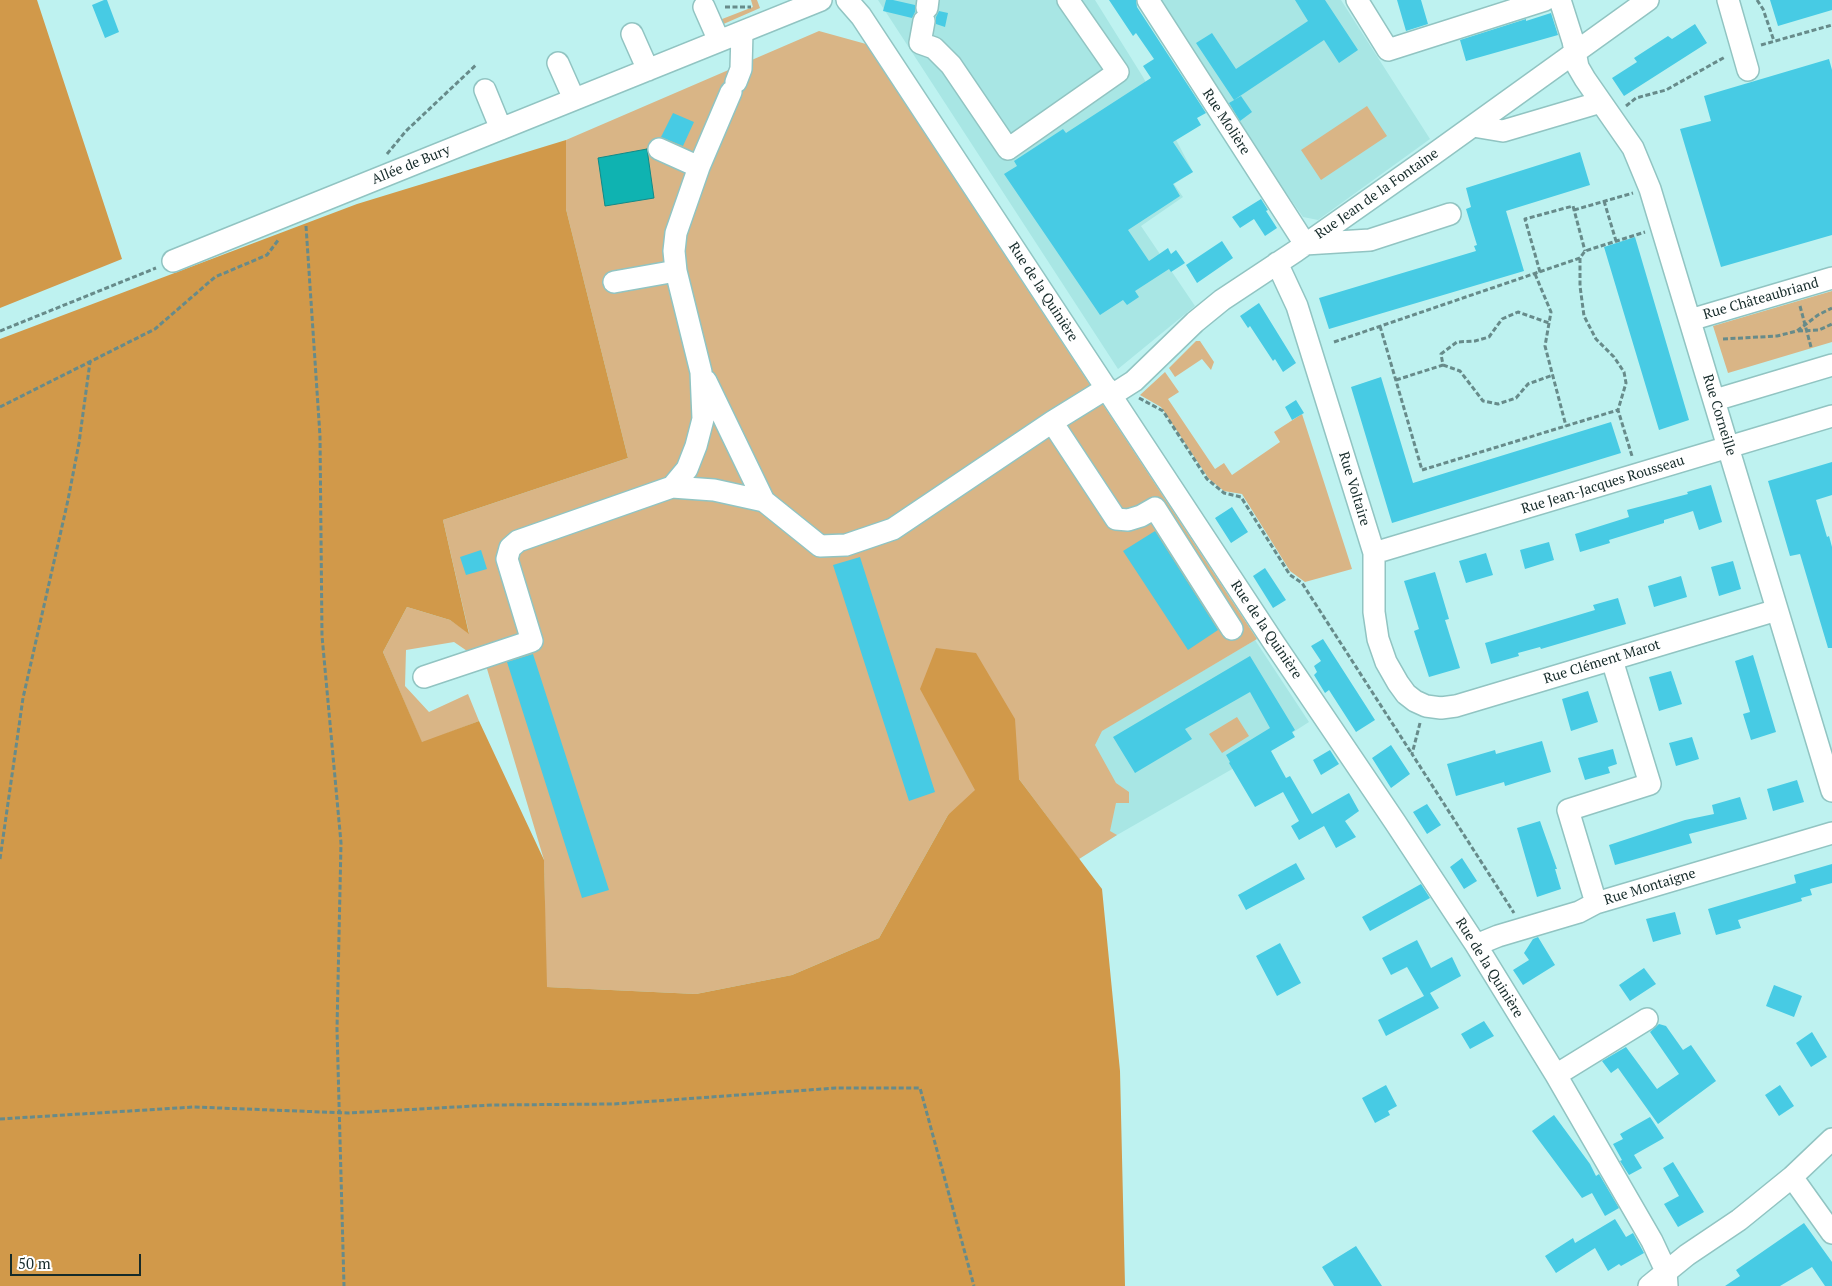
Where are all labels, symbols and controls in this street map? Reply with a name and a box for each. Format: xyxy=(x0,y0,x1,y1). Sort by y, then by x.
street label: Rue Molière xyxy=(1198,86,1254,158)
street label: Allée de Bury xyxy=(369,142,453,188)
street label: Rue Jean de la Fontaine xyxy=(1312,145,1442,243)
street label: Rue de la Quinière xyxy=(1005,239,1081,345)
street label: Rue Châteaubriand xyxy=(1701,274,1821,324)
street label: Rue Corneille xyxy=(1699,372,1739,458)
street label: Rue Voltaire xyxy=(1335,450,1373,528)
street label: Rue Jean-Jacques Rousseau xyxy=(1519,452,1687,518)
street label: Rue de la Quinière xyxy=(1227,578,1305,682)
street label: Rue Clément Marot xyxy=(1542,636,1662,688)
street label: Rue Montaigne xyxy=(1602,865,1698,909)
street label: Rue de la Quinière xyxy=(1451,915,1527,1021)
scale bar xyxy=(12,1244,144,1276)
text: 50 m xyxy=(18,1253,51,1273)

